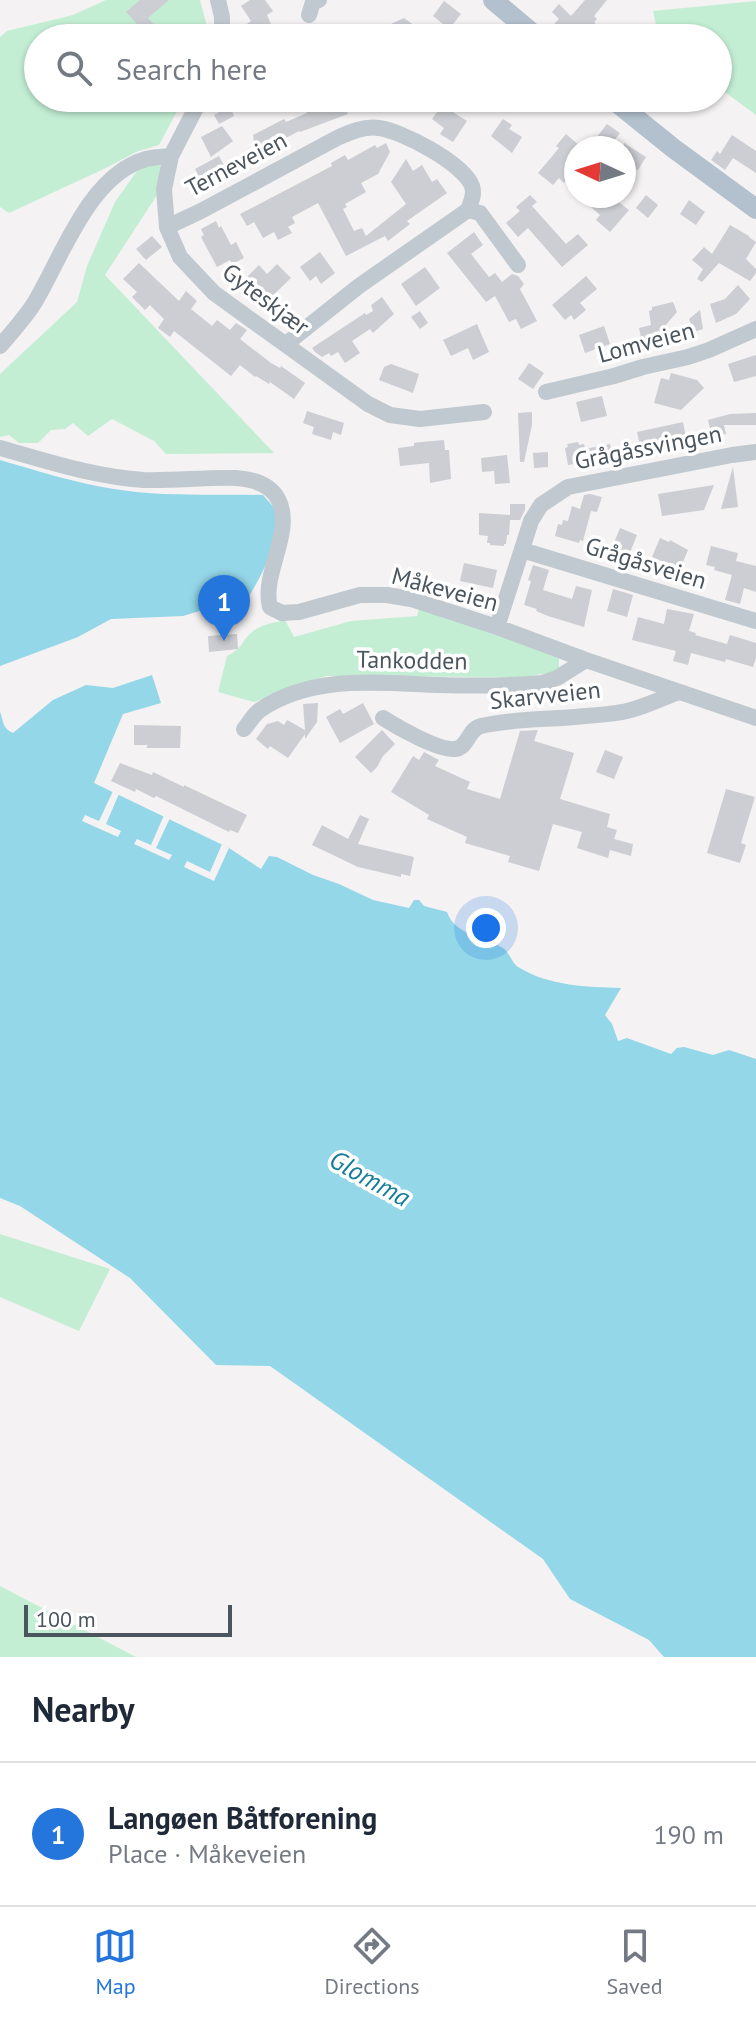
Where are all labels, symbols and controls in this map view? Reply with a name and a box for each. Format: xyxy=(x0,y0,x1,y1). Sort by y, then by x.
search box xyxy=(24,24,732,112)
icon: search xyxy=(52,46,96,90)
text: Search here xyxy=(116,49,267,88)
street label: Terneveien xyxy=(180,124,292,204)
north arrow xyxy=(564,136,636,208)
street label: Gyteskjær xyxy=(216,256,316,342)
street label: Lomveien xyxy=(594,314,698,370)
street label: Grågåssvingen xyxy=(572,418,724,476)
street label: Grågåsveien xyxy=(582,530,710,596)
street label: Måkeveien xyxy=(388,560,502,618)
pin: 1 xyxy=(198,575,250,641)
street label: Tankodden xyxy=(356,644,468,676)
street label: Skarvveien xyxy=(488,674,602,716)
your location xyxy=(466,908,506,948)
water label: Glomma xyxy=(324,1142,417,1214)
scale bar xyxy=(24,1601,232,1637)
text: 100 m xyxy=(36,1605,96,1633)
text: Nearby xyxy=(32,1687,134,1731)
text: Langøen Båtforening xyxy=(108,1798,377,1837)
text: 1 xyxy=(51,1818,65,1851)
text: 190 m xyxy=(653,1818,724,1851)
text: Place · Måkeveien xyxy=(108,1837,306,1870)
tab: Map xyxy=(93,1924,137,2000)
tab: Directions xyxy=(324,1924,420,2000)
tab: Saved xyxy=(607,1924,662,2000)

